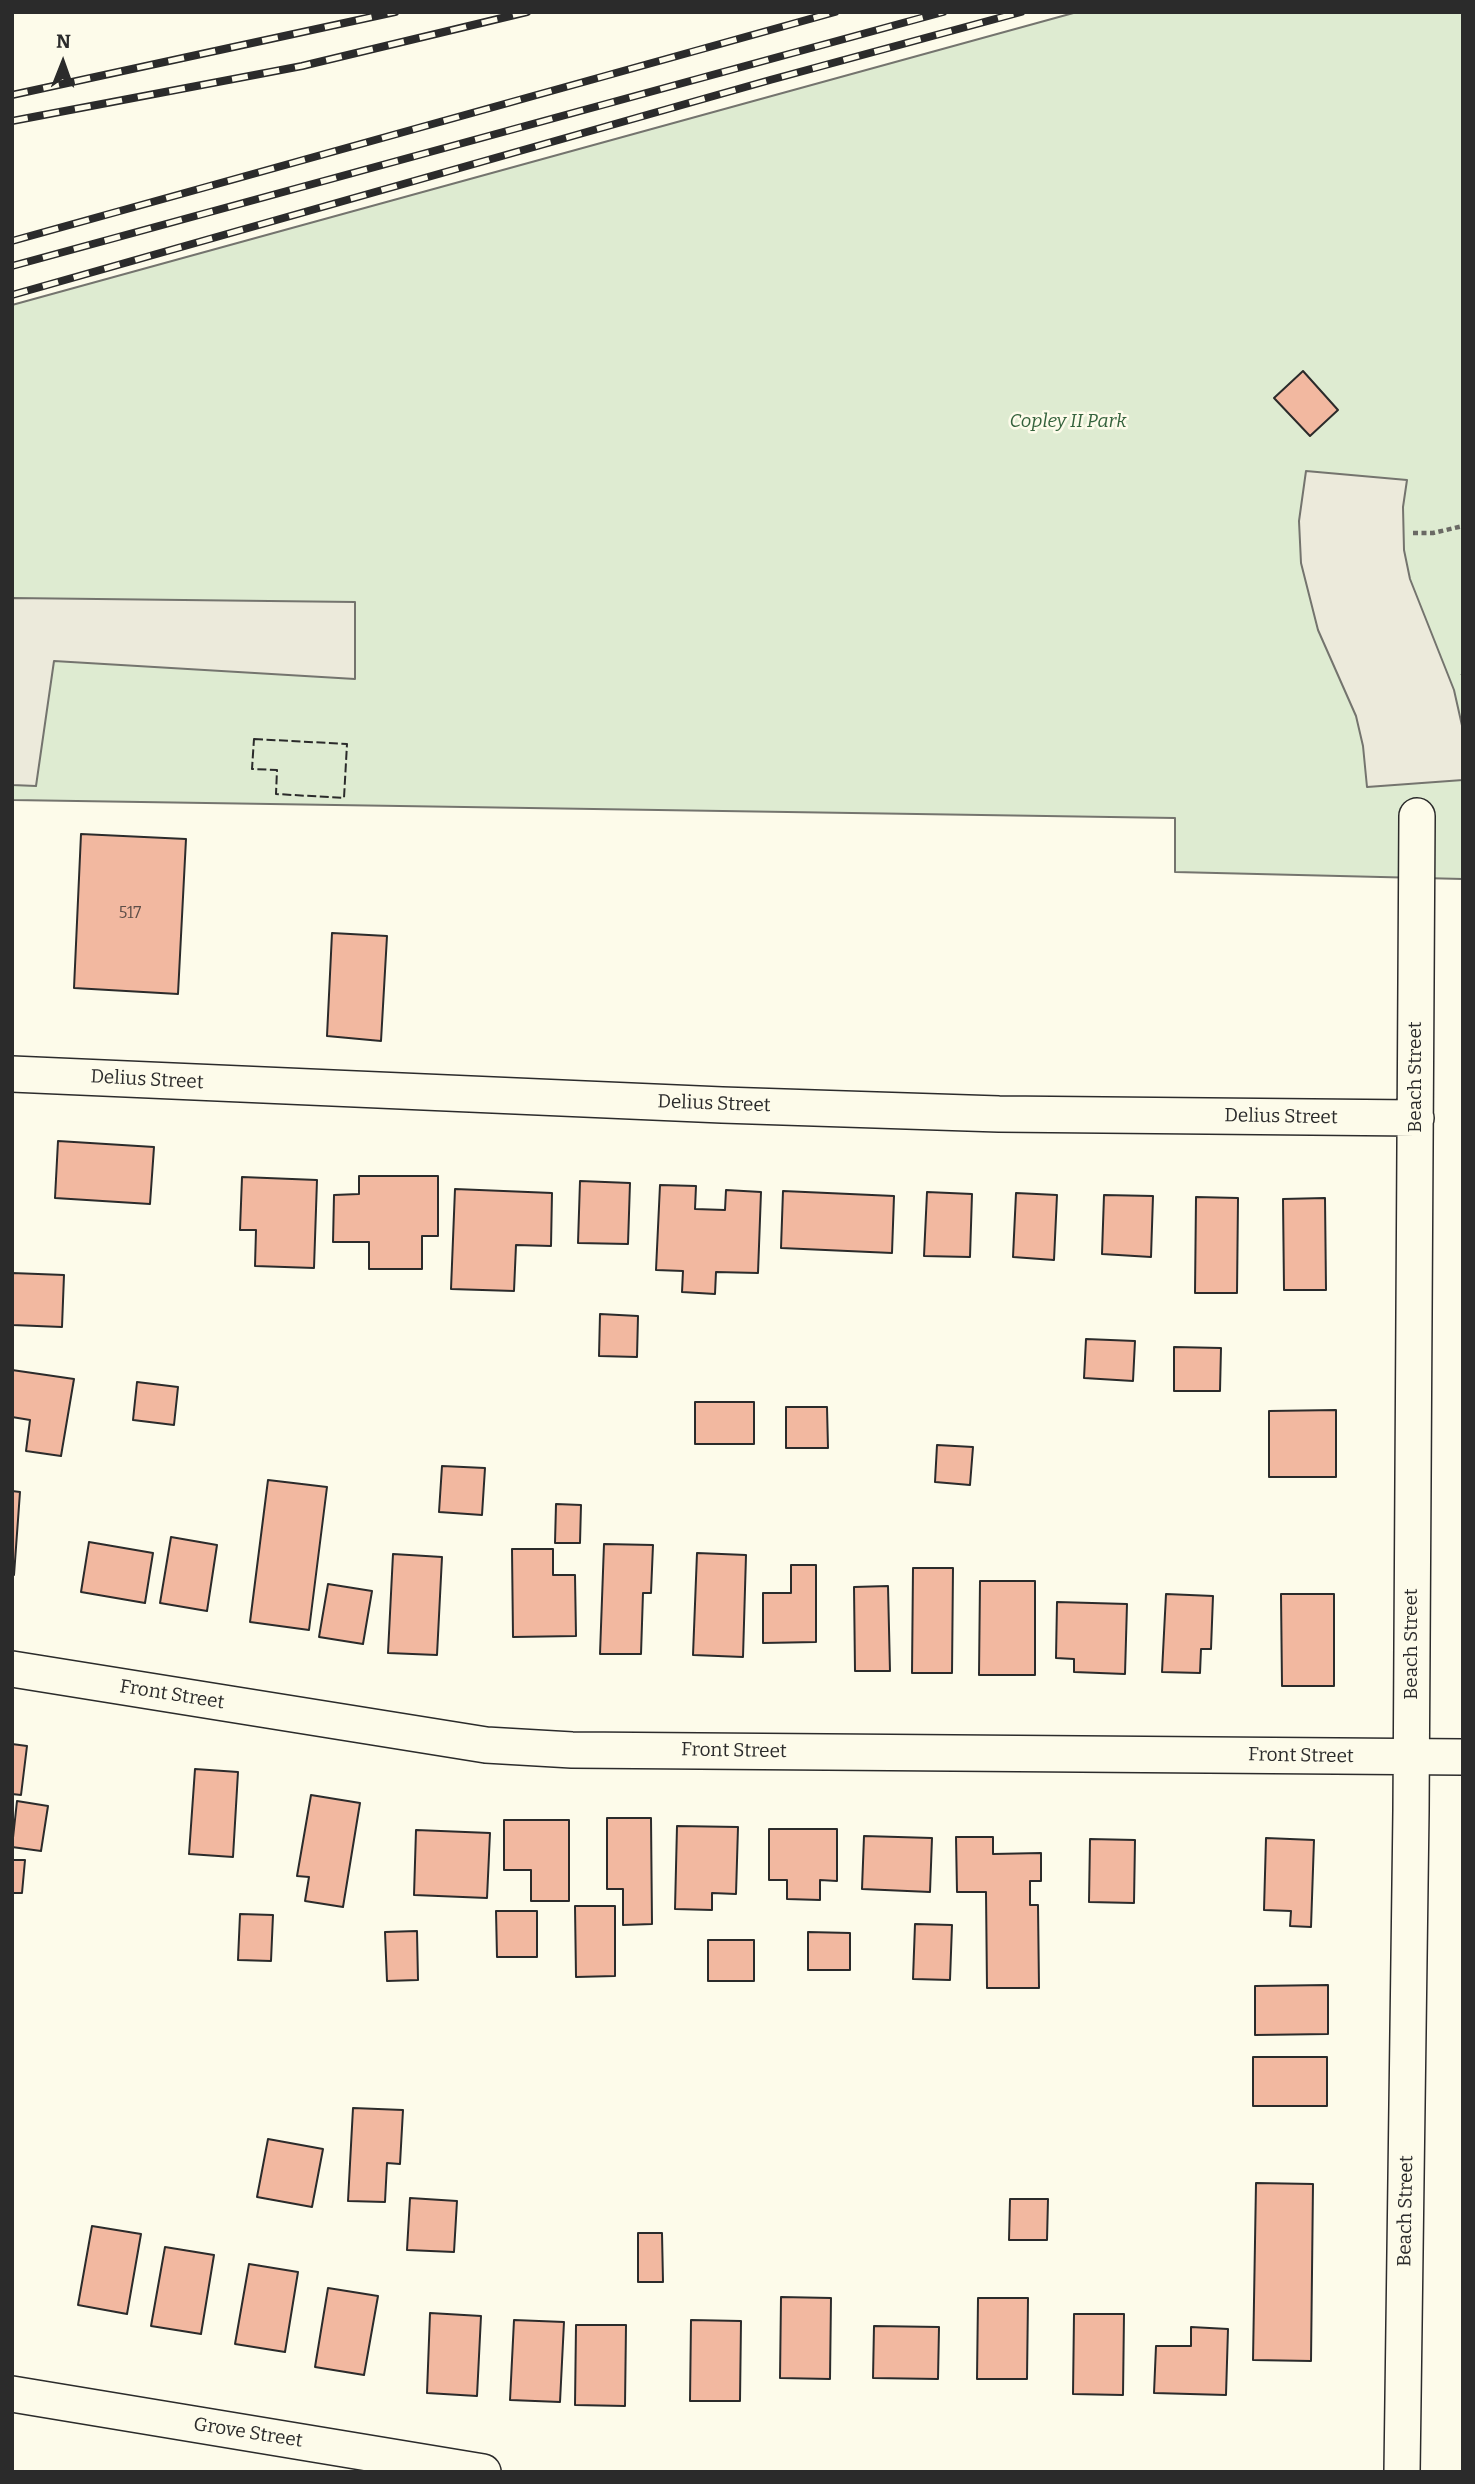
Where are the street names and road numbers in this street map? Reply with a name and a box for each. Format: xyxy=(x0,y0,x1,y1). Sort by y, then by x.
street label: Beach Street xyxy=(1405,1021,1427,1133)
street label: Delius Street xyxy=(90,1066,204,1094)
street label: Delius Street xyxy=(657,1091,771,1117)
street label: Delius Street xyxy=(1224,1105,1338,1129)
street label: Beach Street xyxy=(1401,1588,1423,1700)
street label: Front Street xyxy=(118,1675,226,1715)
street label: Front Street xyxy=(681,1739,787,1763)
street label: Front Street xyxy=(1248,1744,1354,1768)
street label: Beach Street xyxy=(1394,2155,1418,2267)
street label: Grove Street xyxy=(192,2413,304,2453)

